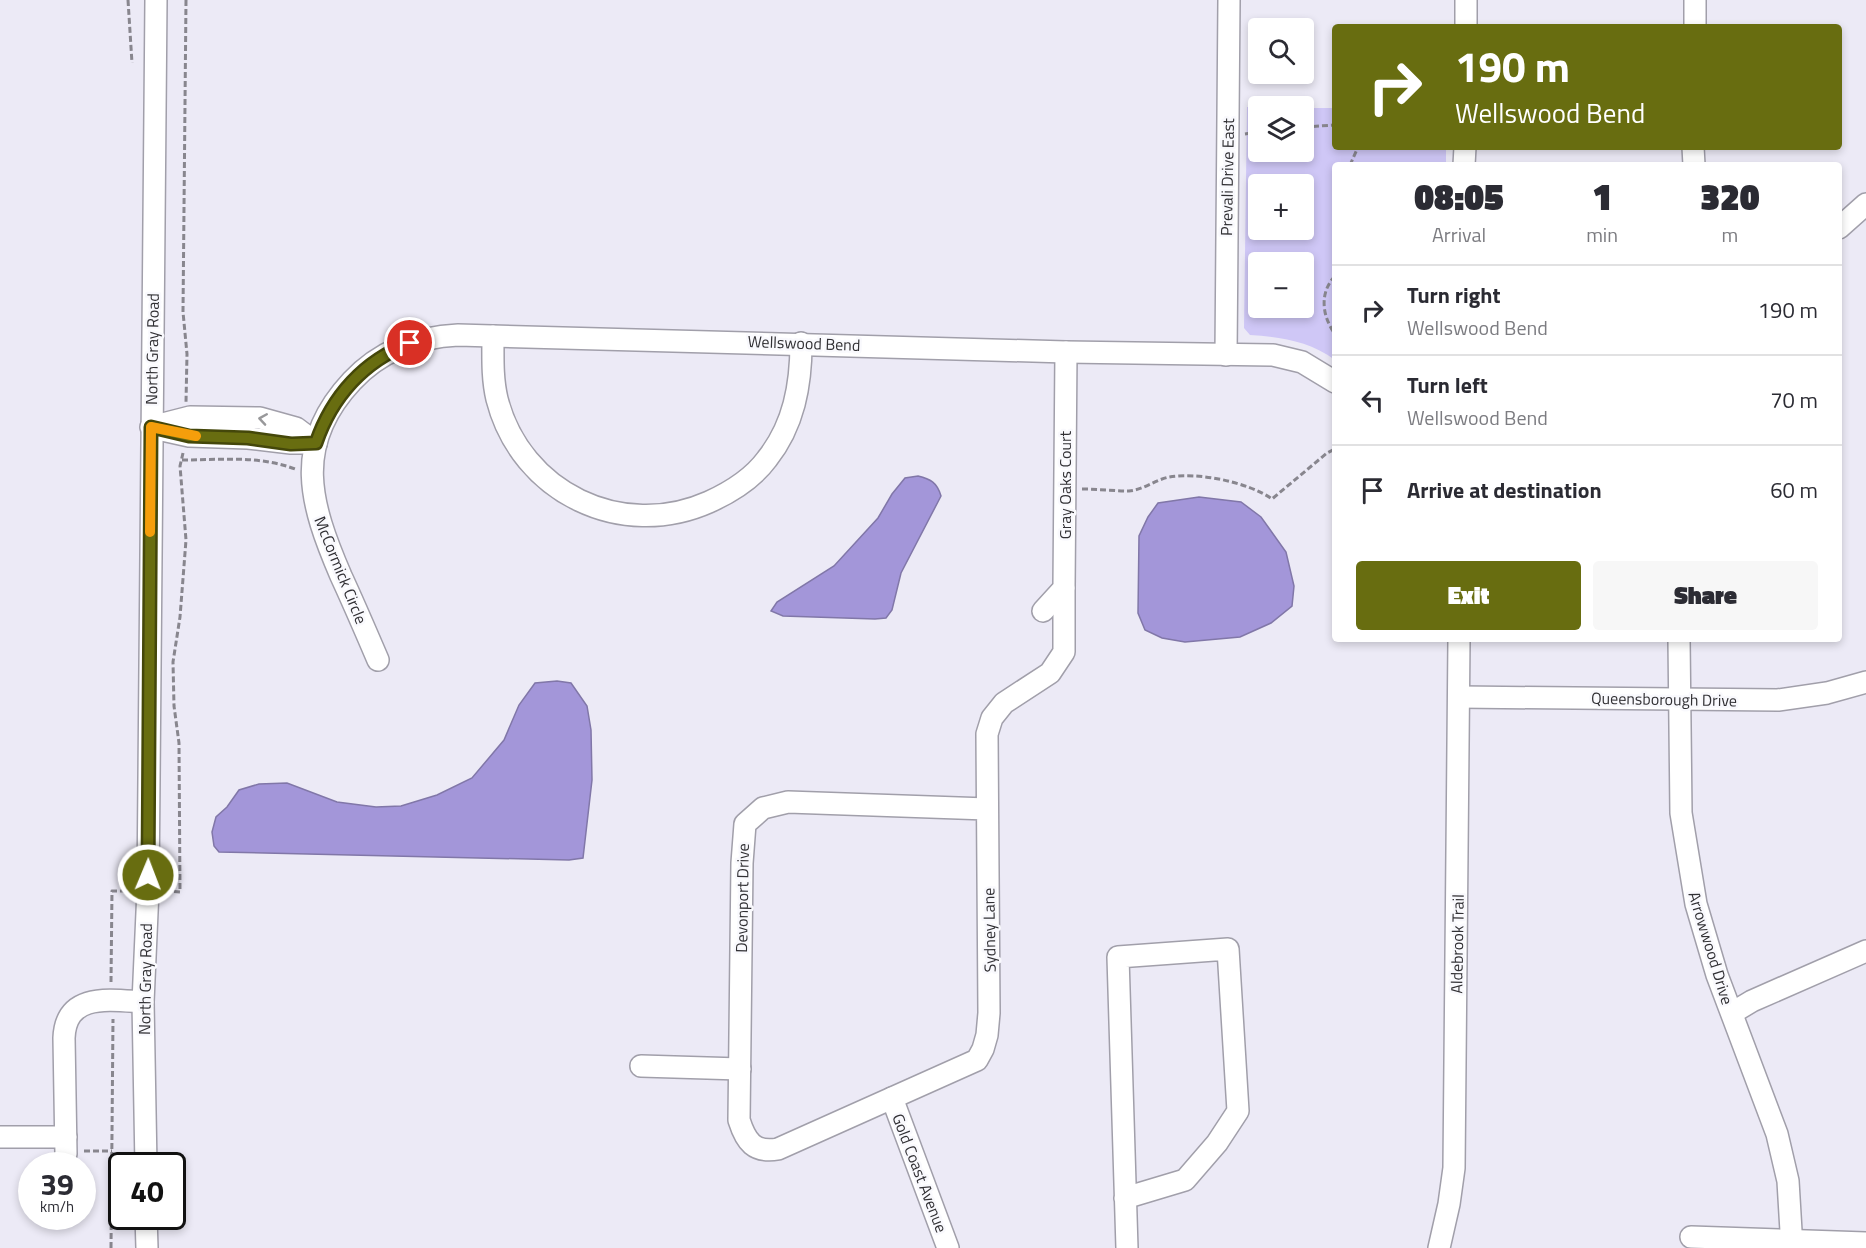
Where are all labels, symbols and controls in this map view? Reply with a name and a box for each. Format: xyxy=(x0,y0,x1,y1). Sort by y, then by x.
map controls xyxy=(1248,18,1314,318)
button: search xyxy=(1248,18,1314,84)
text: 190 m xyxy=(1455,34,1570,98)
icon: right xyxy=(1356,48,1434,126)
text: Wellswood Bend xyxy=(1455,92,1645,133)
button: layers xyxy=(1248,96,1314,162)
street label: Prevali Drive East xyxy=(1214,118,1240,236)
text: 08:05 xyxy=(1414,169,1504,224)
text: 1 xyxy=(1592,169,1612,224)
text: 320 xyxy=(1700,169,1760,224)
button: + xyxy=(1248,174,1314,240)
text: Arrival xyxy=(1432,219,1486,250)
text: min xyxy=(1586,219,1618,250)
text: m xyxy=(1722,219,1738,250)
button: − xyxy=(1248,252,1314,318)
text: Turn right xyxy=(1407,278,1501,312)
street label: North Gray Road xyxy=(139,293,165,405)
text: 190 m xyxy=(1758,293,1818,327)
icon: right xyxy=(1356,294,1389,327)
text: Wellswood Bend xyxy=(1407,312,1548,343)
pin xyxy=(384,317,435,368)
icon: arrive xyxy=(393,326,426,359)
street label: Wellswood Bend xyxy=(747,329,861,357)
text: Turn left xyxy=(1407,368,1488,402)
text: 70 m xyxy=(1770,383,1818,417)
icon: left xyxy=(1356,384,1389,417)
text: Wellswood Bend xyxy=(1407,402,1548,433)
one-way arrow xyxy=(259,414,268,426)
street label: Gray Oaks Court xyxy=(1053,430,1077,539)
text: Arrive at destination xyxy=(1407,473,1602,507)
text: 60 m xyxy=(1770,473,1818,507)
icon: arrive xyxy=(1356,474,1389,507)
street label: McCormick Circle xyxy=(308,513,374,627)
button: Exit xyxy=(1356,561,1581,630)
button: Share xyxy=(1593,561,1818,630)
street label: Queensborough Drive xyxy=(1591,686,1737,712)
position arrow xyxy=(116,843,180,907)
street label: Devonport Drive xyxy=(729,843,755,953)
street label: Sydney Lane xyxy=(976,887,1002,973)
street label: Arrowwood Drive xyxy=(1682,889,1740,1007)
street label: Aldebrook Trail xyxy=(1444,894,1470,994)
street label: North Gray Road xyxy=(132,923,158,1035)
street label: Gold Coast Avenue xyxy=(886,1110,954,1236)
speed limit sign: 40 xyxy=(108,1152,186,1230)
text: 39 xyxy=(40,1161,74,1207)
text: km/h xyxy=(40,1195,74,1218)

